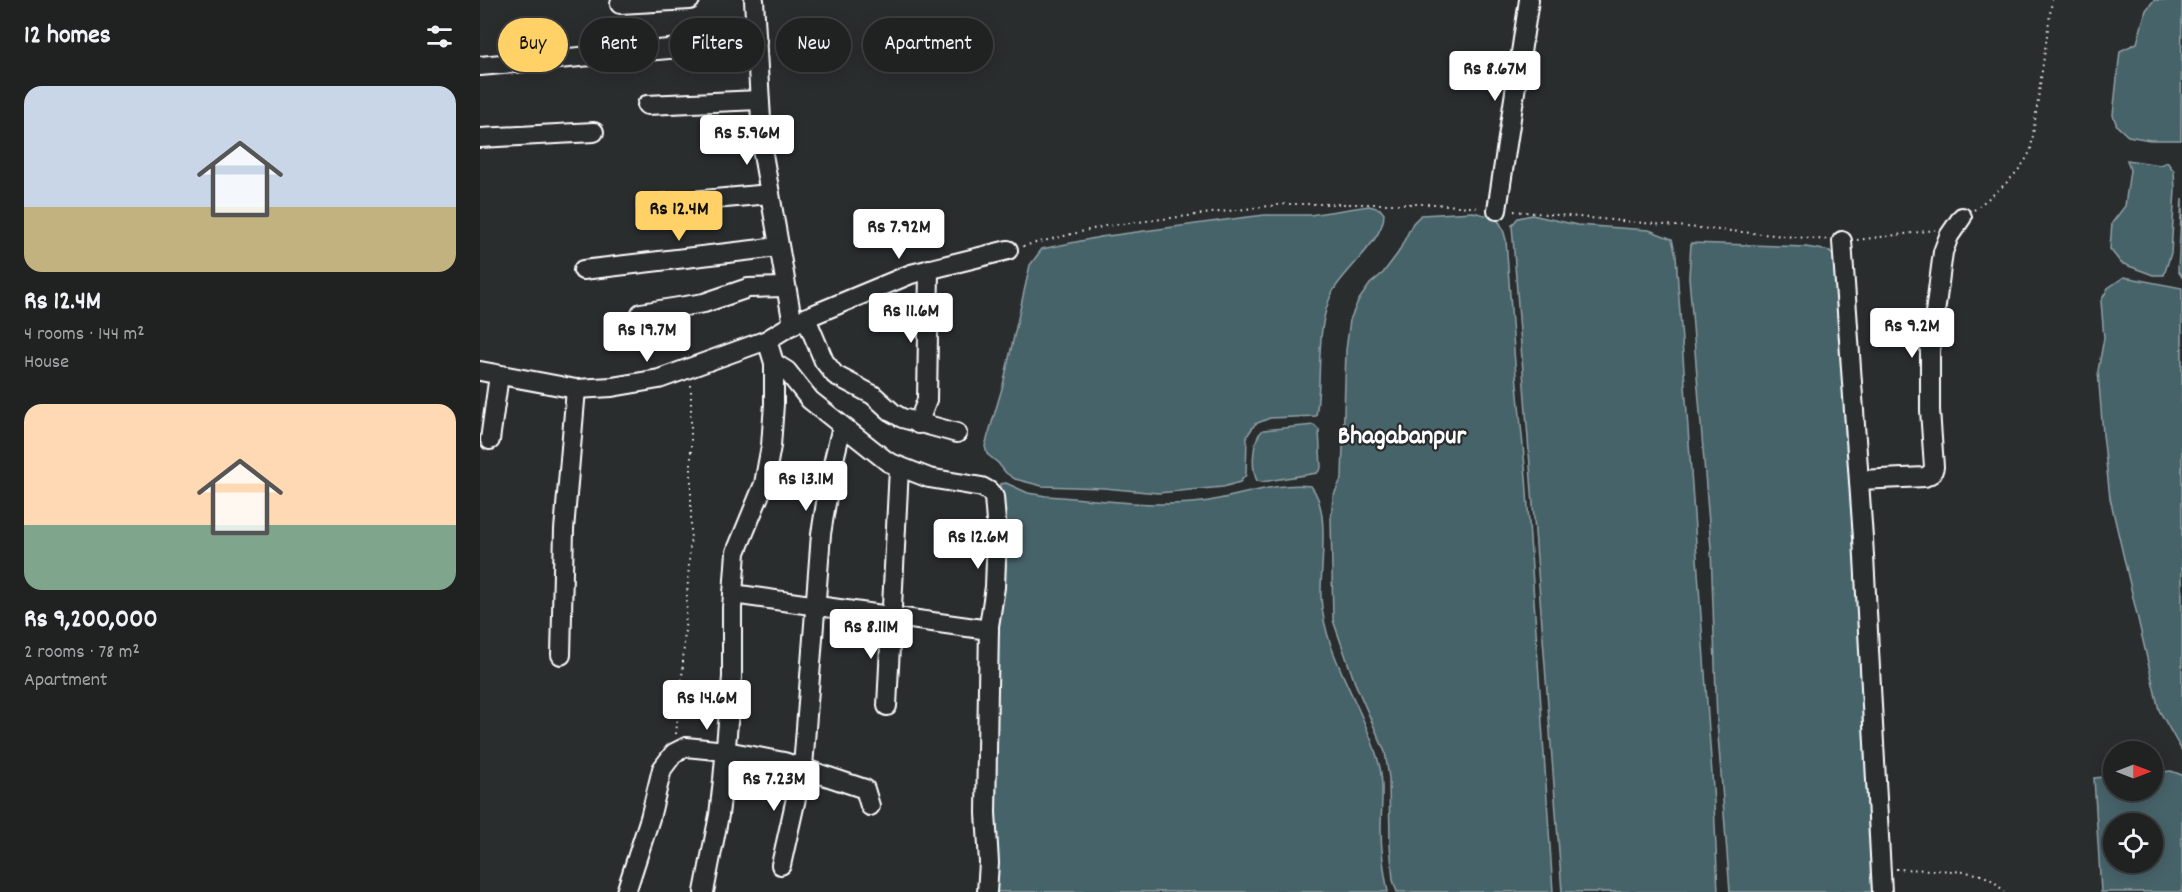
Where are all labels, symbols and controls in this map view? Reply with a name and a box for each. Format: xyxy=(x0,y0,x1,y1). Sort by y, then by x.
text: 12 homes xyxy=(24,18,111,55)
chip: Buy xyxy=(498,18,568,72)
chip: Rent xyxy=(580,18,658,72)
chip: Filters xyxy=(670,18,764,72)
chip: New xyxy=(776,18,851,72)
chip: Apartment xyxy=(863,18,993,72)
icon: filters xyxy=(423,20,456,53)
pin: Rs 8.67M xyxy=(1433,51,1557,102)
text: Rs 8.67M xyxy=(1463,56,1527,84)
pin: Rs 5.96M xyxy=(685,115,809,166)
text: Rs 5.96M xyxy=(714,120,780,148)
icon: home xyxy=(186,125,294,233)
pin: Rs 12.4M xyxy=(617,191,741,242)
text: Rs 12.4M xyxy=(649,196,709,224)
pin: Rs 7.92M xyxy=(837,209,961,260)
text: Rs 7.92M xyxy=(867,214,931,242)
text: Rs 12.4M xyxy=(24,284,101,321)
pin: Rs 11.6M xyxy=(849,293,973,344)
text: Rs 11.6M xyxy=(883,298,939,326)
pin: Rs 9.2M xyxy=(1857,308,1967,359)
pin: Rs 19.7M xyxy=(585,312,709,363)
text: Rs 9.2M xyxy=(1884,313,1940,341)
text: Rs 19.7M xyxy=(618,317,676,345)
text: 4 rooms · 144 m² xyxy=(24,321,145,349)
text: House xyxy=(24,349,69,377)
district label: Bhagabanpur xyxy=(1338,419,1467,456)
icon: home xyxy=(186,443,294,551)
pin: Rs 13.1M xyxy=(744,461,868,512)
text: Rs 13.1M xyxy=(778,466,834,494)
pin: Rs 12.6M xyxy=(916,519,1040,570)
text: Rs 12.6M xyxy=(948,524,1008,552)
text: Rs 9,200,000 xyxy=(24,602,158,639)
pin: Rs 8.11M xyxy=(809,609,933,660)
text: Rs 8.11M xyxy=(844,614,898,642)
text: 2 rooms · 78 m² xyxy=(24,639,140,667)
text: Apartment xyxy=(24,667,107,695)
pin: Rs 14.6M xyxy=(645,680,769,731)
text: Rs 14.6M xyxy=(677,685,737,713)
north arrow xyxy=(2103,741,2163,801)
map controls xyxy=(2103,741,2163,873)
pin: Rs 7.23M xyxy=(712,761,836,812)
text: Rs 7.23M xyxy=(742,766,806,794)
button: locate xyxy=(2103,813,2163,873)

